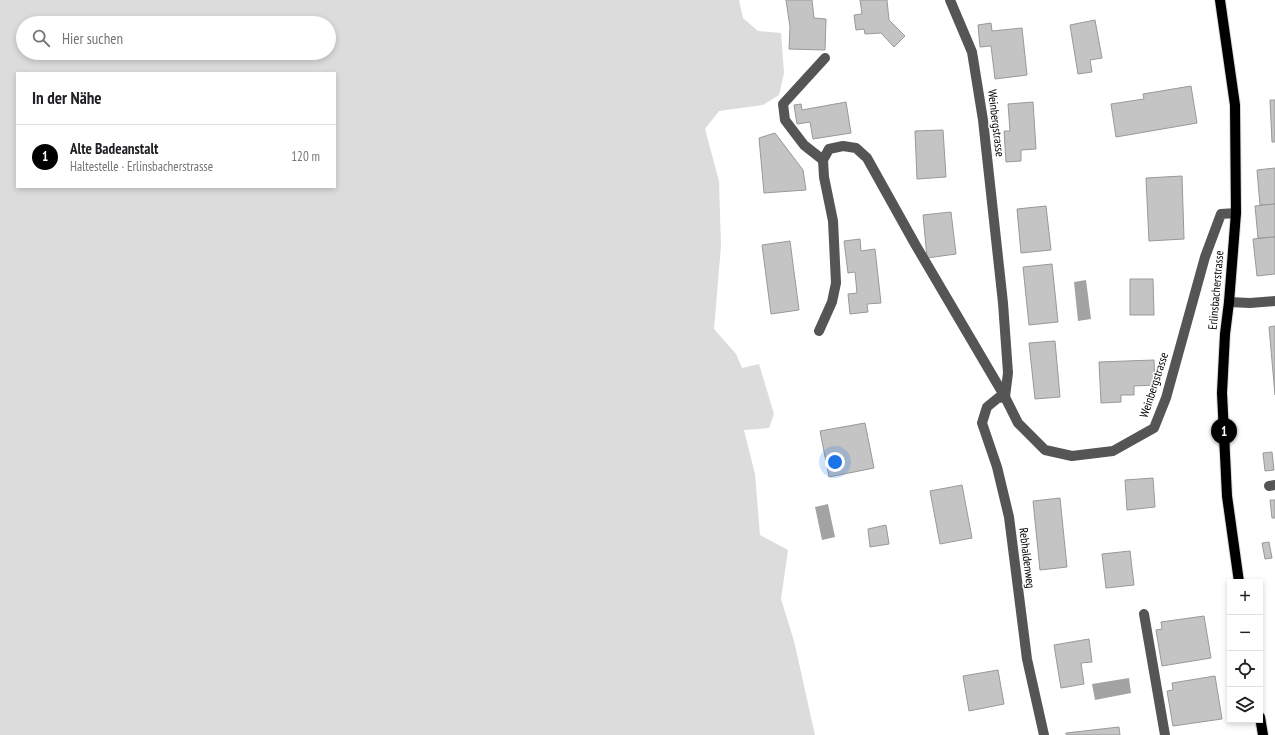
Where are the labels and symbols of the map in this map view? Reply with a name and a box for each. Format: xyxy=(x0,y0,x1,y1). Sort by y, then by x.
street label: Weinbergstrasse xyxy=(985,88,1008,157)
street label: Erlinsbacherstrasse xyxy=(1205,250,1226,330)
street label: Weinbergstrasse xyxy=(1136,350,1171,419)
pin: 1 xyxy=(1211,418,1237,451)
your location xyxy=(825,452,845,472)
street label: Rebhaldenweg xyxy=(1016,527,1039,589)

